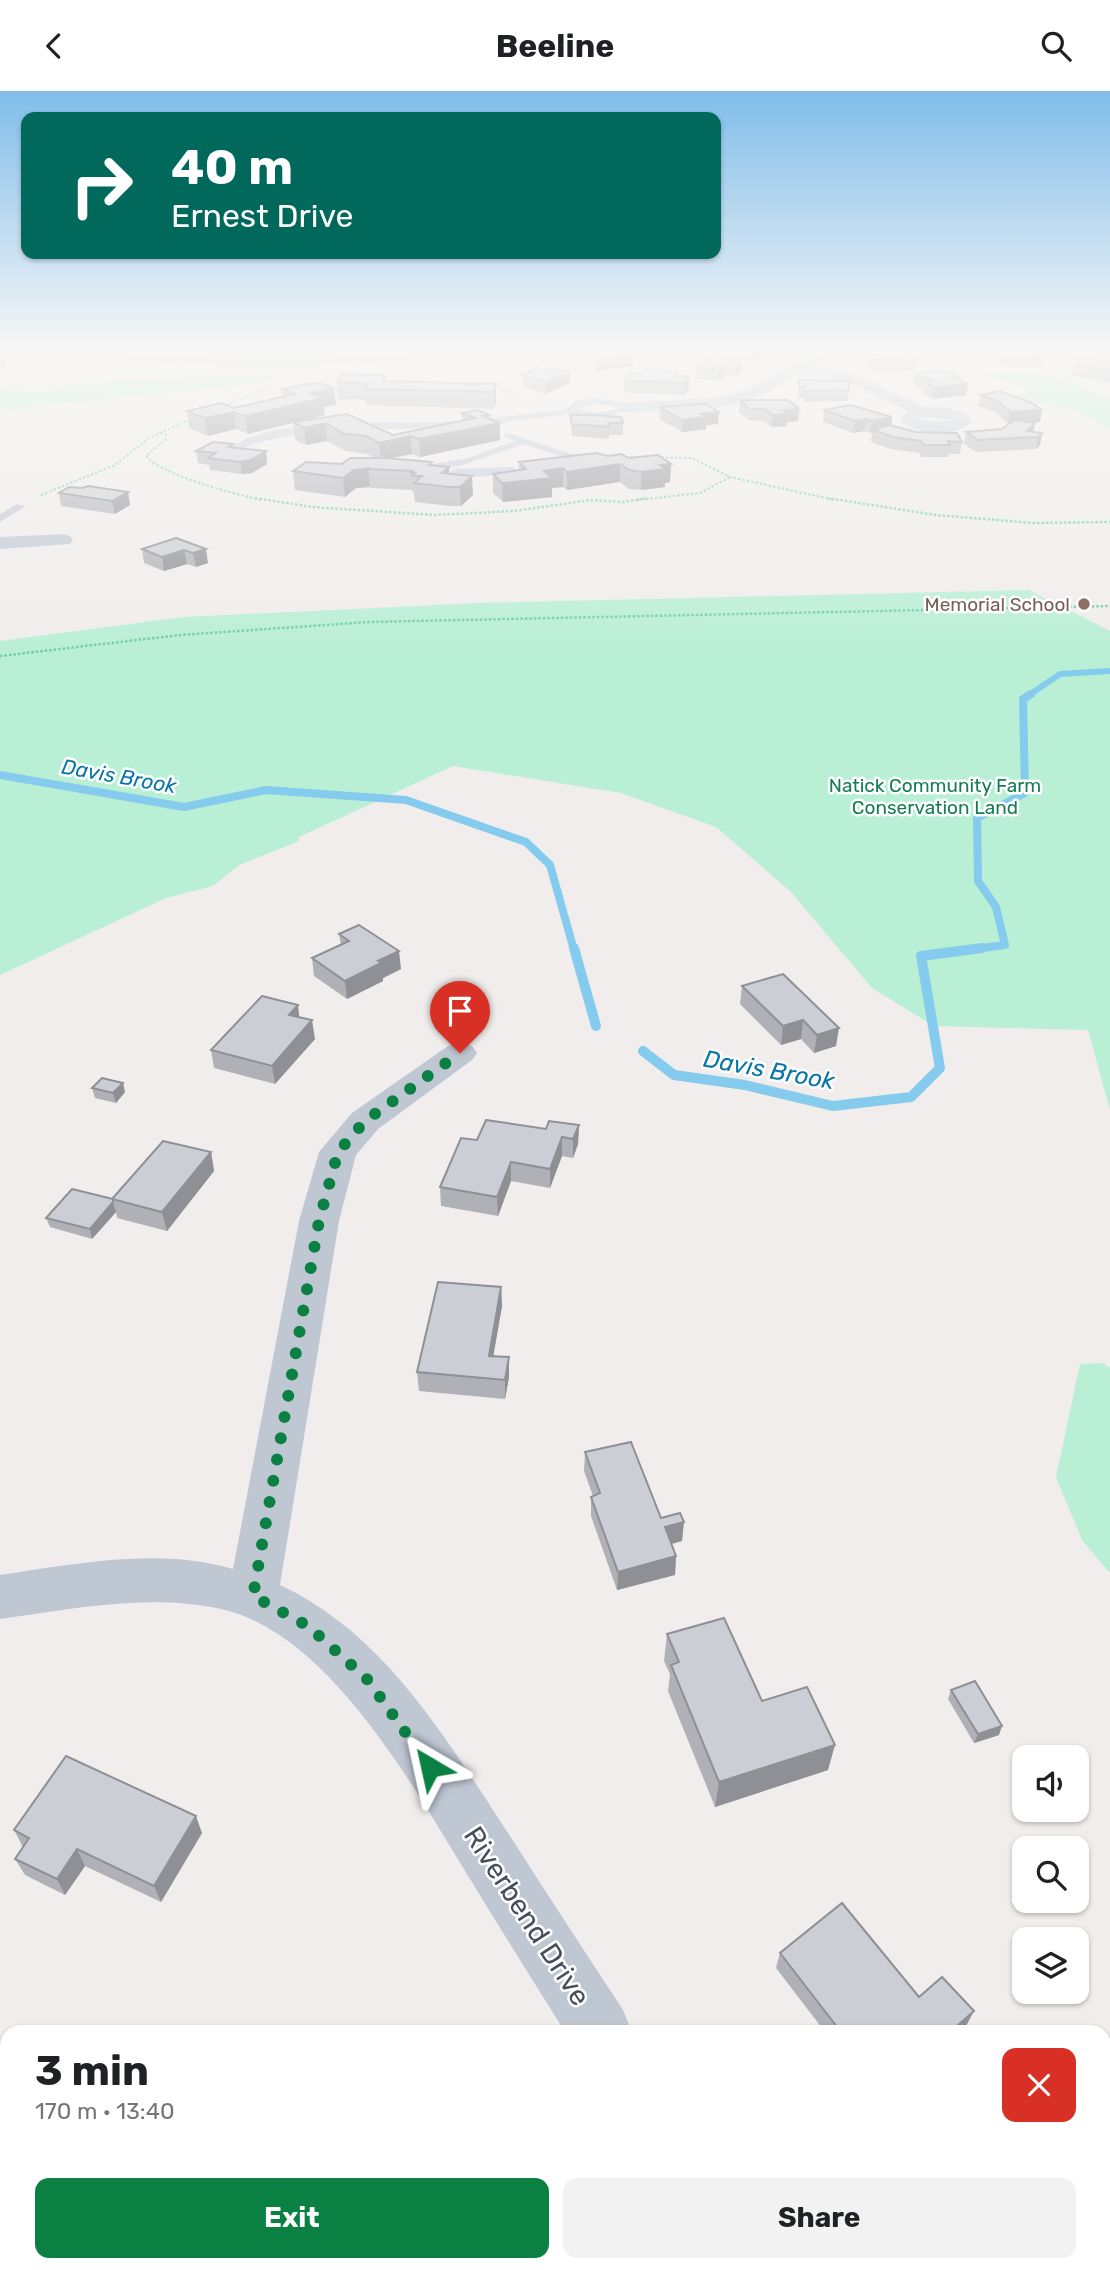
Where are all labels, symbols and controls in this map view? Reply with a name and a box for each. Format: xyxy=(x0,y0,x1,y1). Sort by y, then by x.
icon: back xyxy=(35,27,73,65)
text: Beeline xyxy=(496,27,614,65)
icon: search xyxy=(1037,27,1075,65)
text: 40 m xyxy=(171,138,293,196)
icon: right xyxy=(56,140,147,231)
text: Ernest Drive xyxy=(171,197,354,235)
place label: Memorial School xyxy=(925,593,1070,616)
marker: Memorial School xyxy=(1076,596,1092,612)
water label: Davis Brook xyxy=(60,754,180,799)
park label: Natick Community Farm Conservation Land xyxy=(829,774,1041,819)
pin xyxy=(430,981,490,1053)
icon: arrive xyxy=(441,992,479,1030)
water label: Davis Brook xyxy=(701,1045,837,1095)
position arrow xyxy=(393,1730,467,1804)
map controls xyxy=(1012,1745,1089,2004)
button: sound xyxy=(1012,1745,1089,1822)
street label: Riverbend Drive xyxy=(457,1820,597,2012)
button: search xyxy=(1012,1836,1089,1913)
button: layers xyxy=(1012,1927,1089,2004)
text: 3 min xyxy=(35,2046,149,2096)
button: close xyxy=(1002,2048,1076,2122)
text: 170 m · 13:40 xyxy=(35,2097,175,2125)
button: Exit xyxy=(35,2178,549,2258)
button: Share xyxy=(563,2178,1076,2258)

